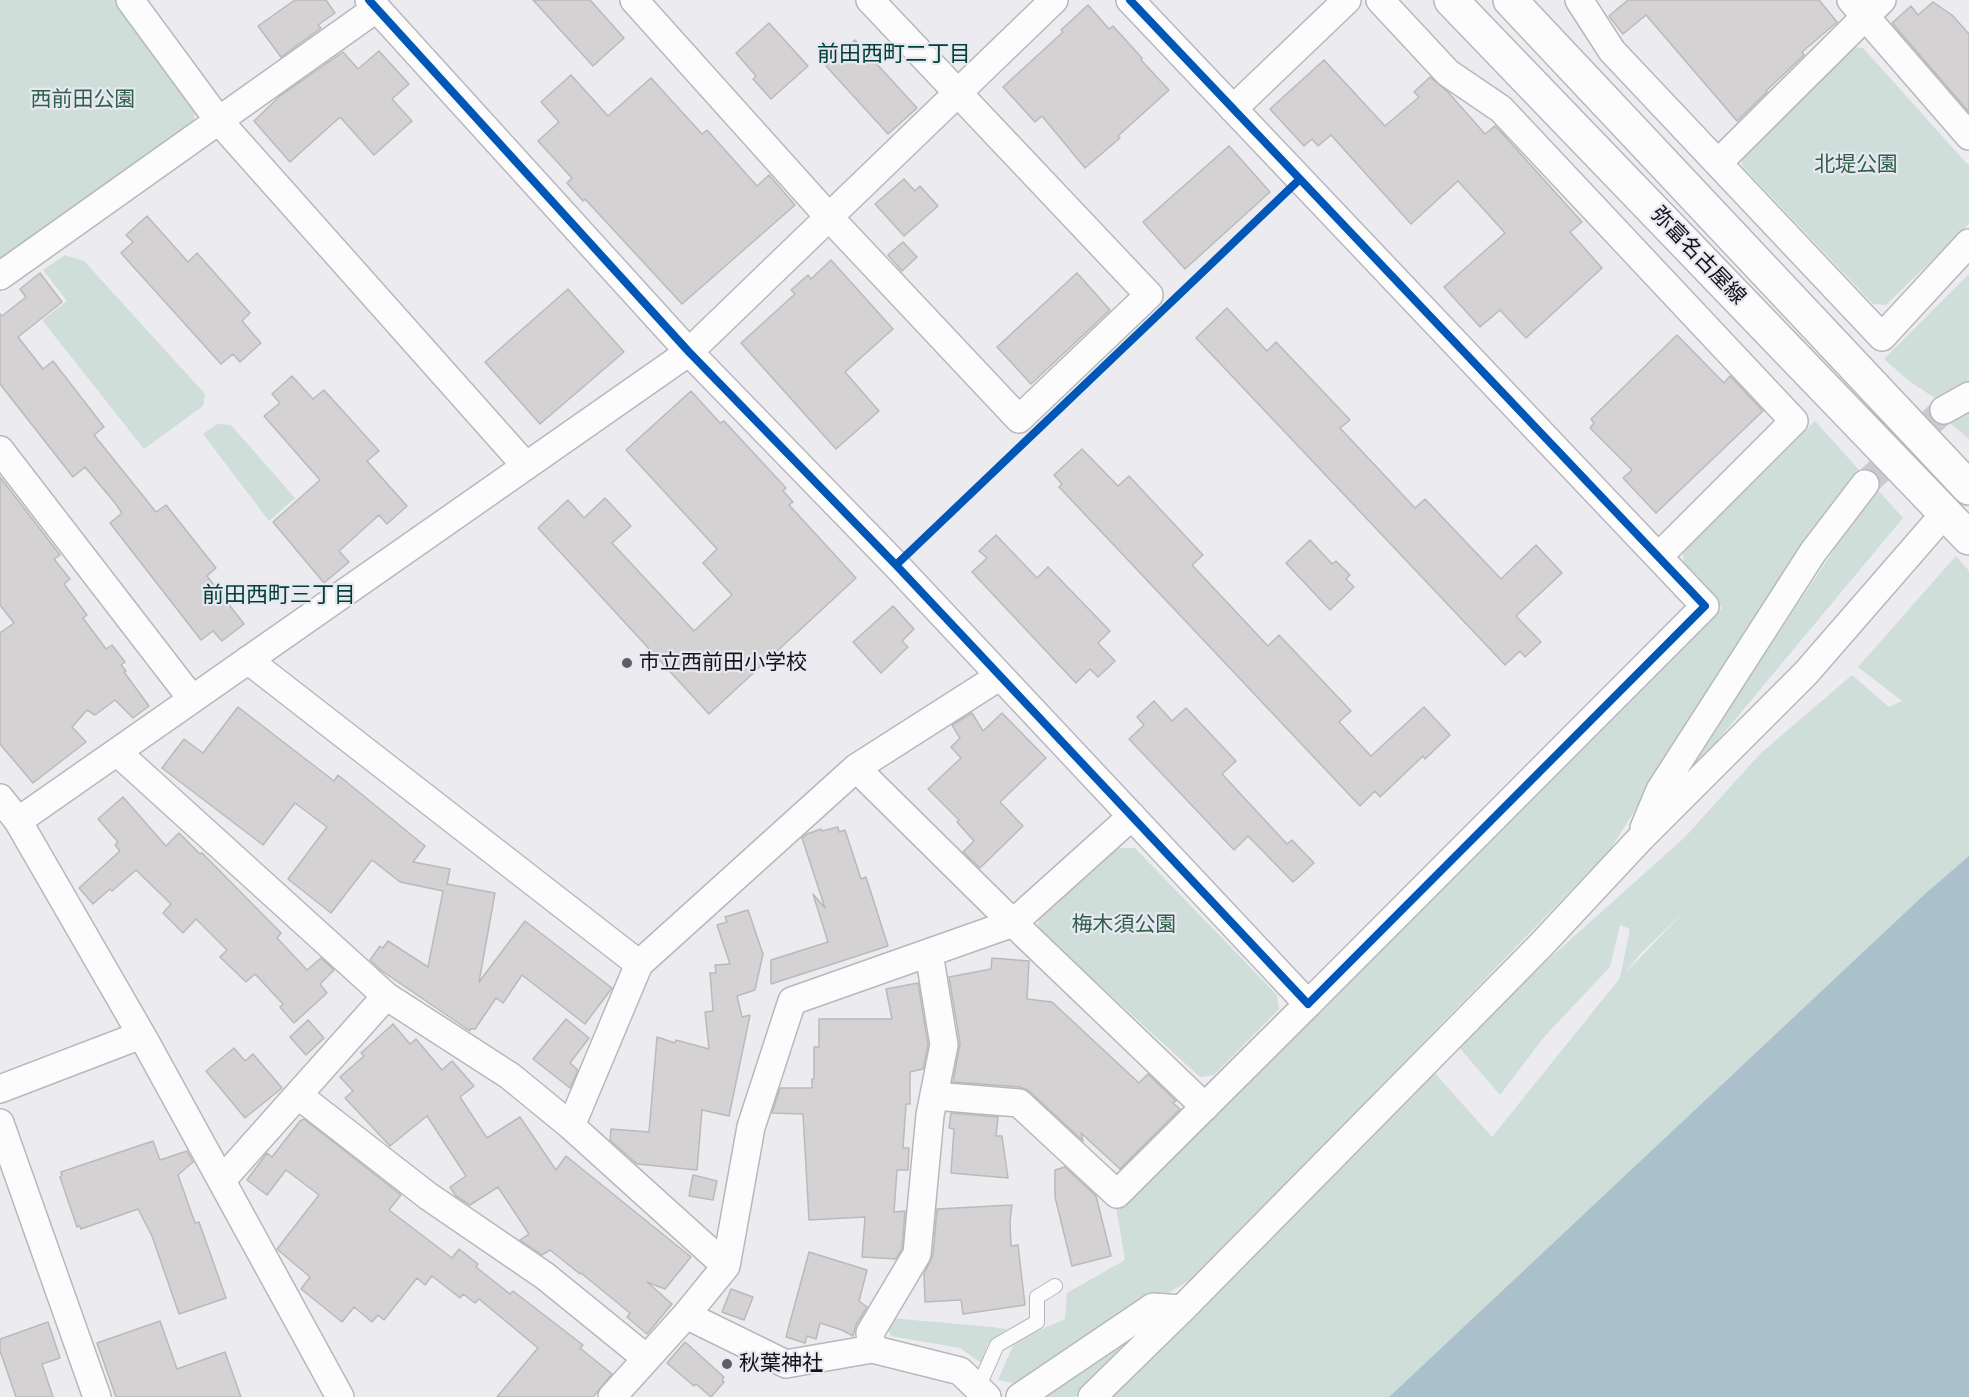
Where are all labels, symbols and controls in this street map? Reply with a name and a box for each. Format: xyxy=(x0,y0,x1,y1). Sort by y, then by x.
district label: 前田西町二丁目 xyxy=(817,42,971,68)
park label: 西前田公園 xyxy=(31,87,135,113)
park label: 北堤公園 xyxy=(1814,152,1898,178)
street label: 弥富名古屋線 xyxy=(1645,202,1751,310)
district label: 前田西町三丁目 xyxy=(202,583,356,609)
place label: 市立西前田小学校 xyxy=(639,650,807,676)
marker: 市立西前田小学校 xyxy=(620,656,634,670)
park label: 梅木須公園 xyxy=(1072,912,1176,938)
place label: 秋葉神社 xyxy=(739,1351,823,1377)
marker: 秋葉神社 xyxy=(720,1357,734,1371)

